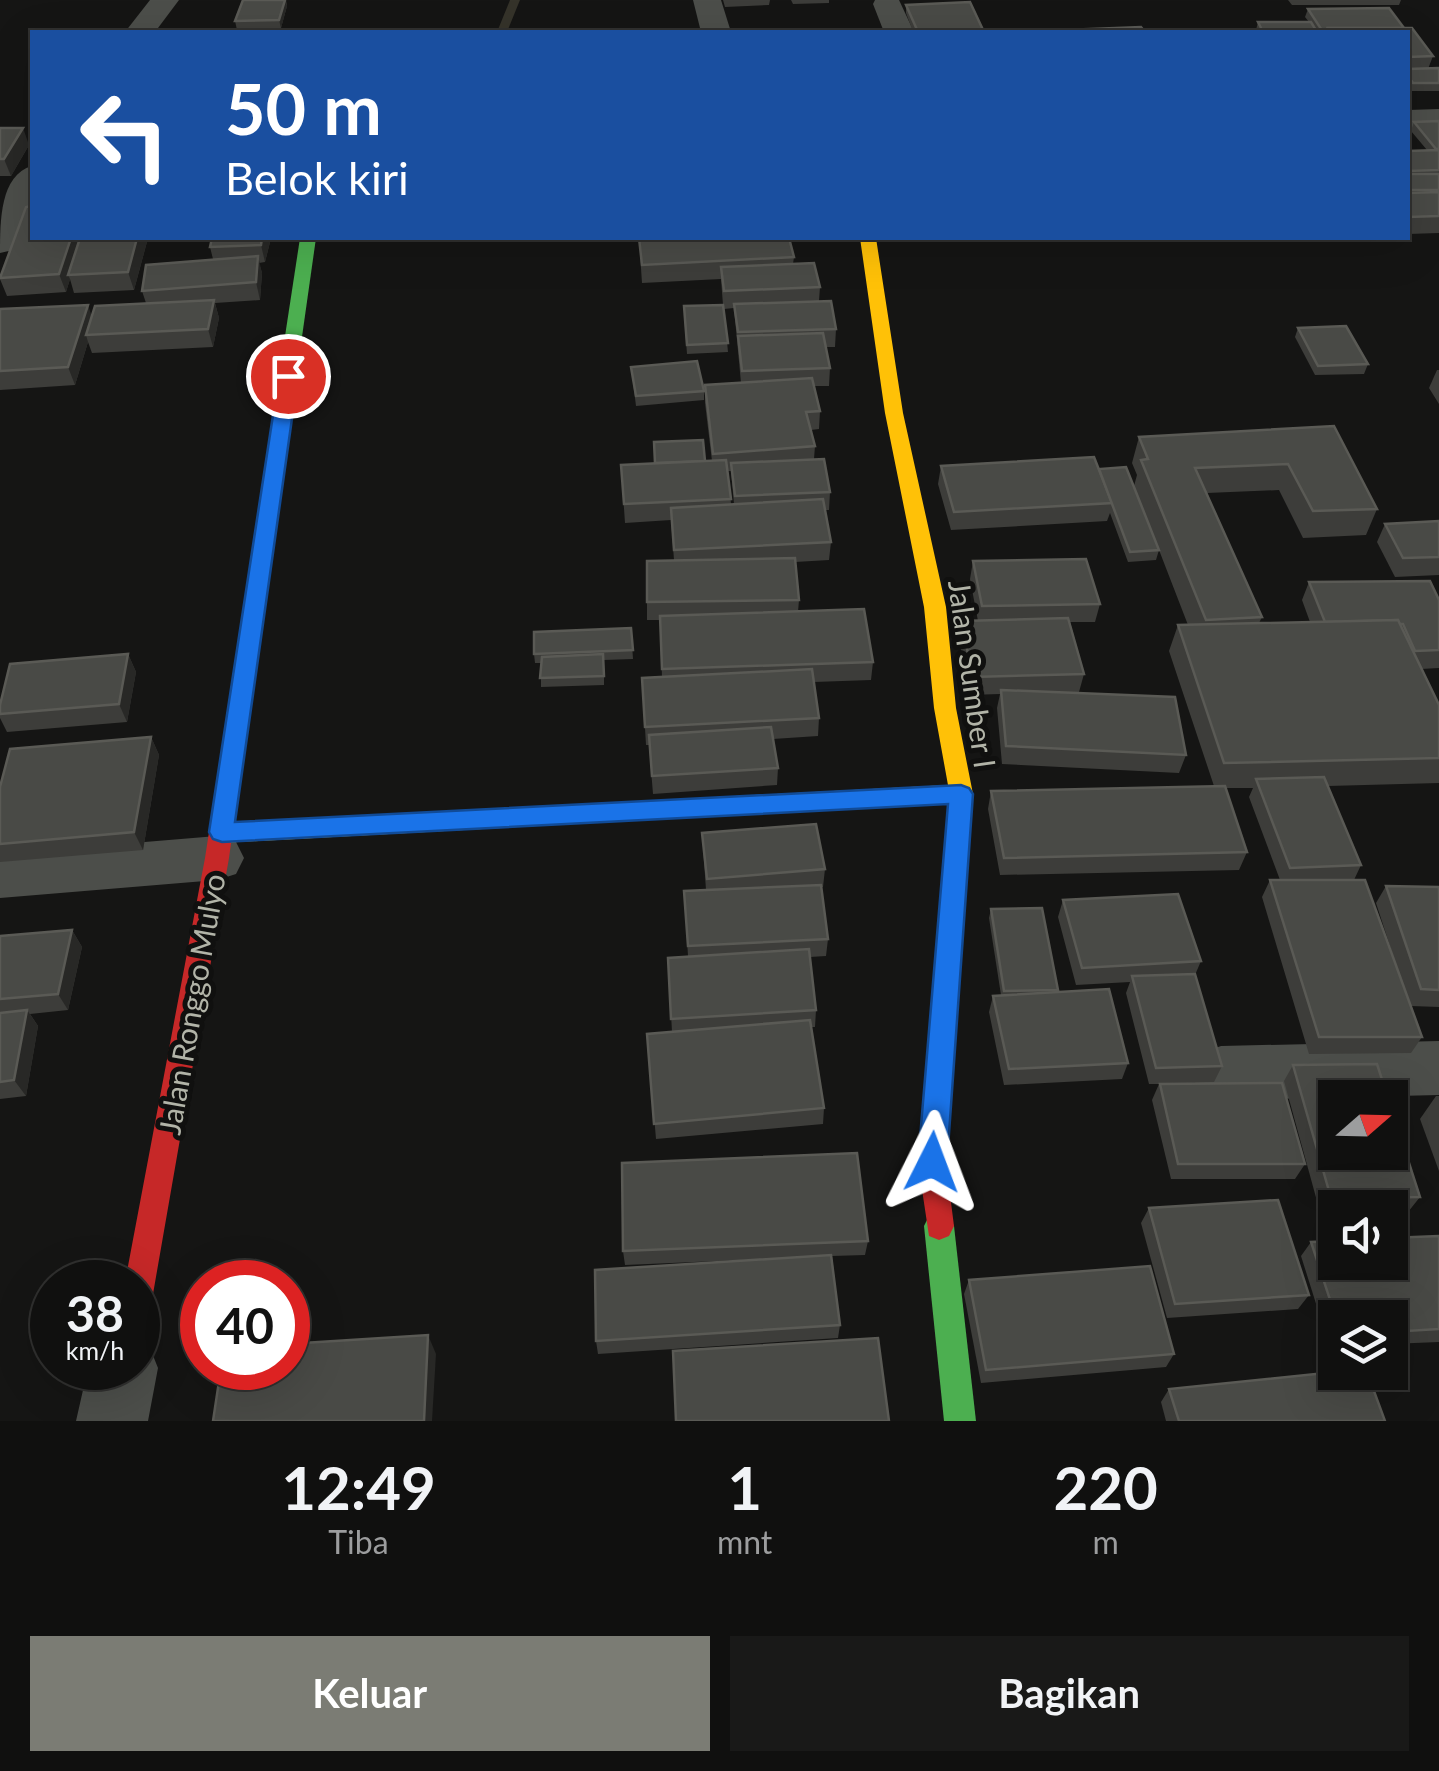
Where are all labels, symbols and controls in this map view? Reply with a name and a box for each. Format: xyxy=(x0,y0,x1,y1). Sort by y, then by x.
text: 50 m xyxy=(225,66,382,150)
icon: left xyxy=(60,70,190,200)
text: Belok kiri xyxy=(225,151,409,205)
pin xyxy=(246,334,331,419)
icon: arrive xyxy=(261,349,316,404)
street label: Jalan Sumber I xyxy=(942,578,1004,770)
street label: Jalan Ronggo Mulyo xyxy=(150,871,232,1137)
north arrow xyxy=(1318,1080,1408,1170)
map controls xyxy=(1318,1080,1408,1390)
position arrow xyxy=(880,1110,984,1214)
button: sound xyxy=(1318,1190,1408,1280)
speed limit sign: 40 xyxy=(180,1260,310,1390)
text: 38 xyxy=(66,1283,124,1343)
button: layers xyxy=(1318,1300,1408,1390)
text: km/h xyxy=(66,1335,124,1365)
text: 12:49 xyxy=(281,1451,436,1523)
text: 1 xyxy=(727,1451,762,1523)
text: 220 xyxy=(1053,1451,1158,1523)
text: Tiba xyxy=(328,1522,389,1561)
text: mnt xyxy=(717,1522,772,1561)
text: m xyxy=(1093,1522,1119,1561)
button: Keluar xyxy=(30,1636,710,1751)
button: Bagikan xyxy=(730,1636,1409,1751)

